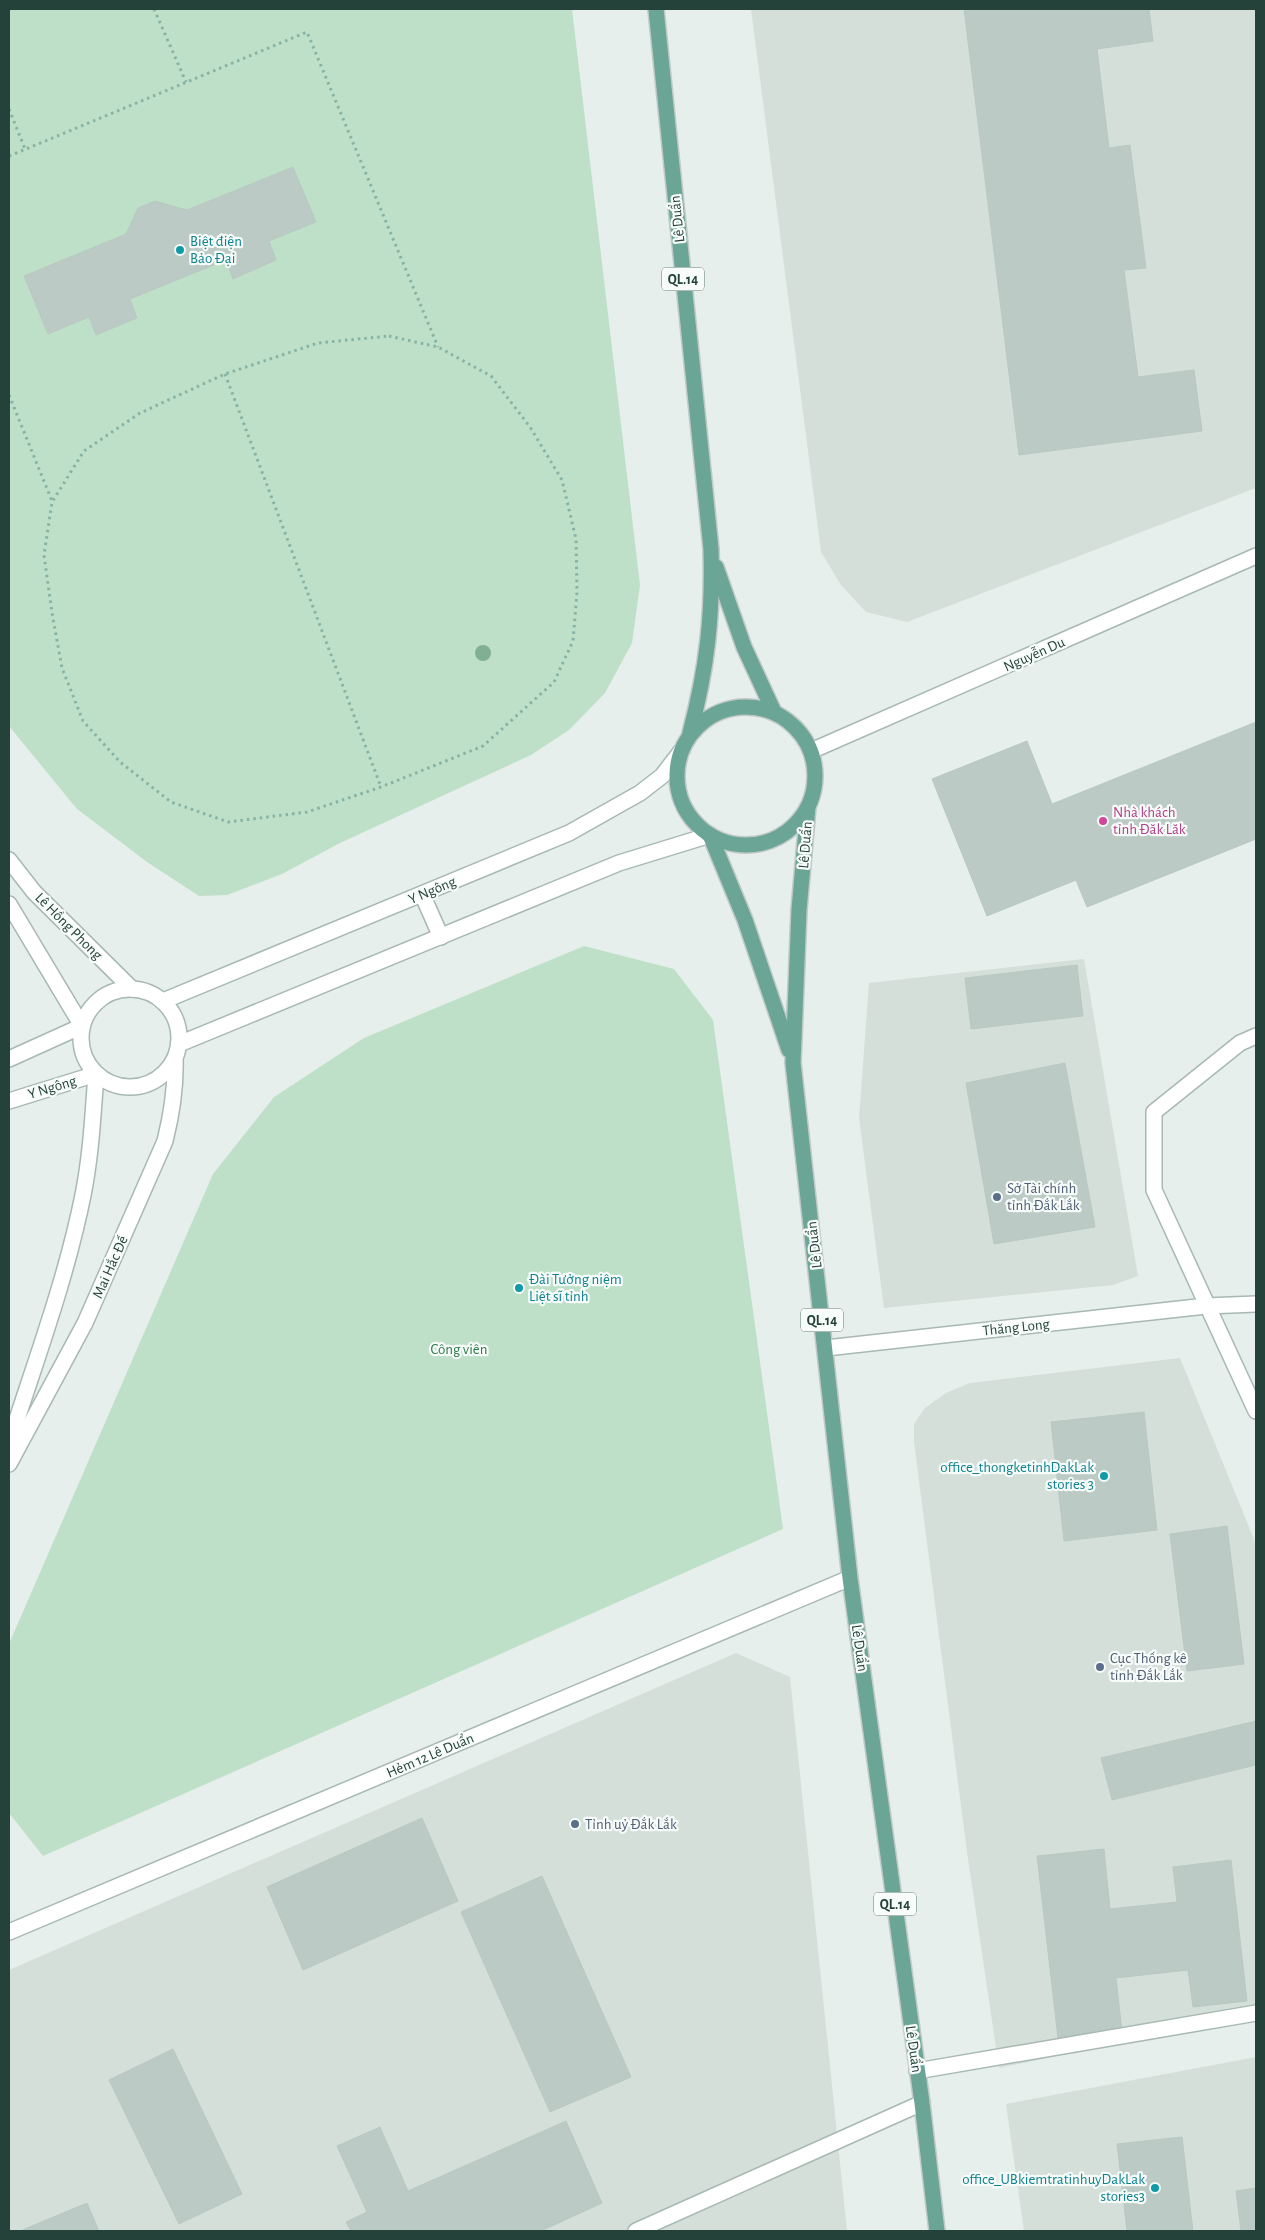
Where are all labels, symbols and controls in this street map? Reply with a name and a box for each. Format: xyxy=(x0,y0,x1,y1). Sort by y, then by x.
street label: Lê Duẩn xyxy=(667,195,687,243)
place label: Biệt điện Bảo Đại xyxy=(190,234,242,266)
marker: Biệt điện Bảo Đại xyxy=(174,244,186,256)
road number: QL.14 xyxy=(662,268,704,290)
street label: Nguyễn Du xyxy=(1001,633,1067,675)
place label: Nhà khách tỉnh Đăk Lăk xyxy=(1113,805,1186,837)
marker: Nhà khách tỉnh Đăk Lăk xyxy=(1097,815,1109,827)
street label: Lê Duẩn xyxy=(795,821,815,869)
street label: Y Ngông xyxy=(406,874,459,907)
street label: Lê Hồng Phong xyxy=(32,890,106,963)
street label: Y Ngông xyxy=(26,1073,79,1102)
place label: Sở Tài chính tỉnh Đắk Lắk xyxy=(1007,1181,1080,1213)
marker: Sở Tài chính tỉnh Đắk Lắk xyxy=(991,1191,1003,1203)
street label: Lê Duẩn xyxy=(803,1221,825,1269)
street label: Mai Hắc Đế xyxy=(90,1234,131,1301)
place label: Đài Tưởng niệm Liệt sĩ tỉnh xyxy=(529,1272,622,1304)
marker: Đài Tưởng niệm Liệt sĩ tỉnh xyxy=(513,1282,525,1294)
road number: QL.14 xyxy=(801,1308,843,1332)
street label: Thăng Long xyxy=(982,1316,1051,1338)
park label: Công viên xyxy=(431,1342,487,1357)
place label: office_thongketinhDakLak stories 3 xyxy=(940,1460,1094,1492)
marker: office_thongketinhDakLak stories 3 xyxy=(1098,1470,1110,1482)
street label: Lê Duẩn xyxy=(849,1623,871,1673)
place label: Cục Thống kê tỉnh Đắk Lắk xyxy=(1110,1651,1187,1683)
marker: Cục Thống kê tỉnh Đắk Lắk xyxy=(1094,1661,1106,1673)
street label: Hẻm 12 Lê Duẩn xyxy=(384,1729,476,1781)
place label: Tỉnh uỷ Đắk Lắk xyxy=(585,1817,677,1832)
marker: Tỉnh uỷ Đắk Lắk xyxy=(569,1818,581,1830)
road number: QL.14 xyxy=(874,1892,916,1916)
street label: Lê Duẩn xyxy=(903,2024,925,2074)
place label: office_UBkiemtratinhuyDakLak stories3 xyxy=(962,2172,1145,2204)
marker: office_UBkiemtratinhuyDakLak stories3 xyxy=(1149,2182,1161,2194)

